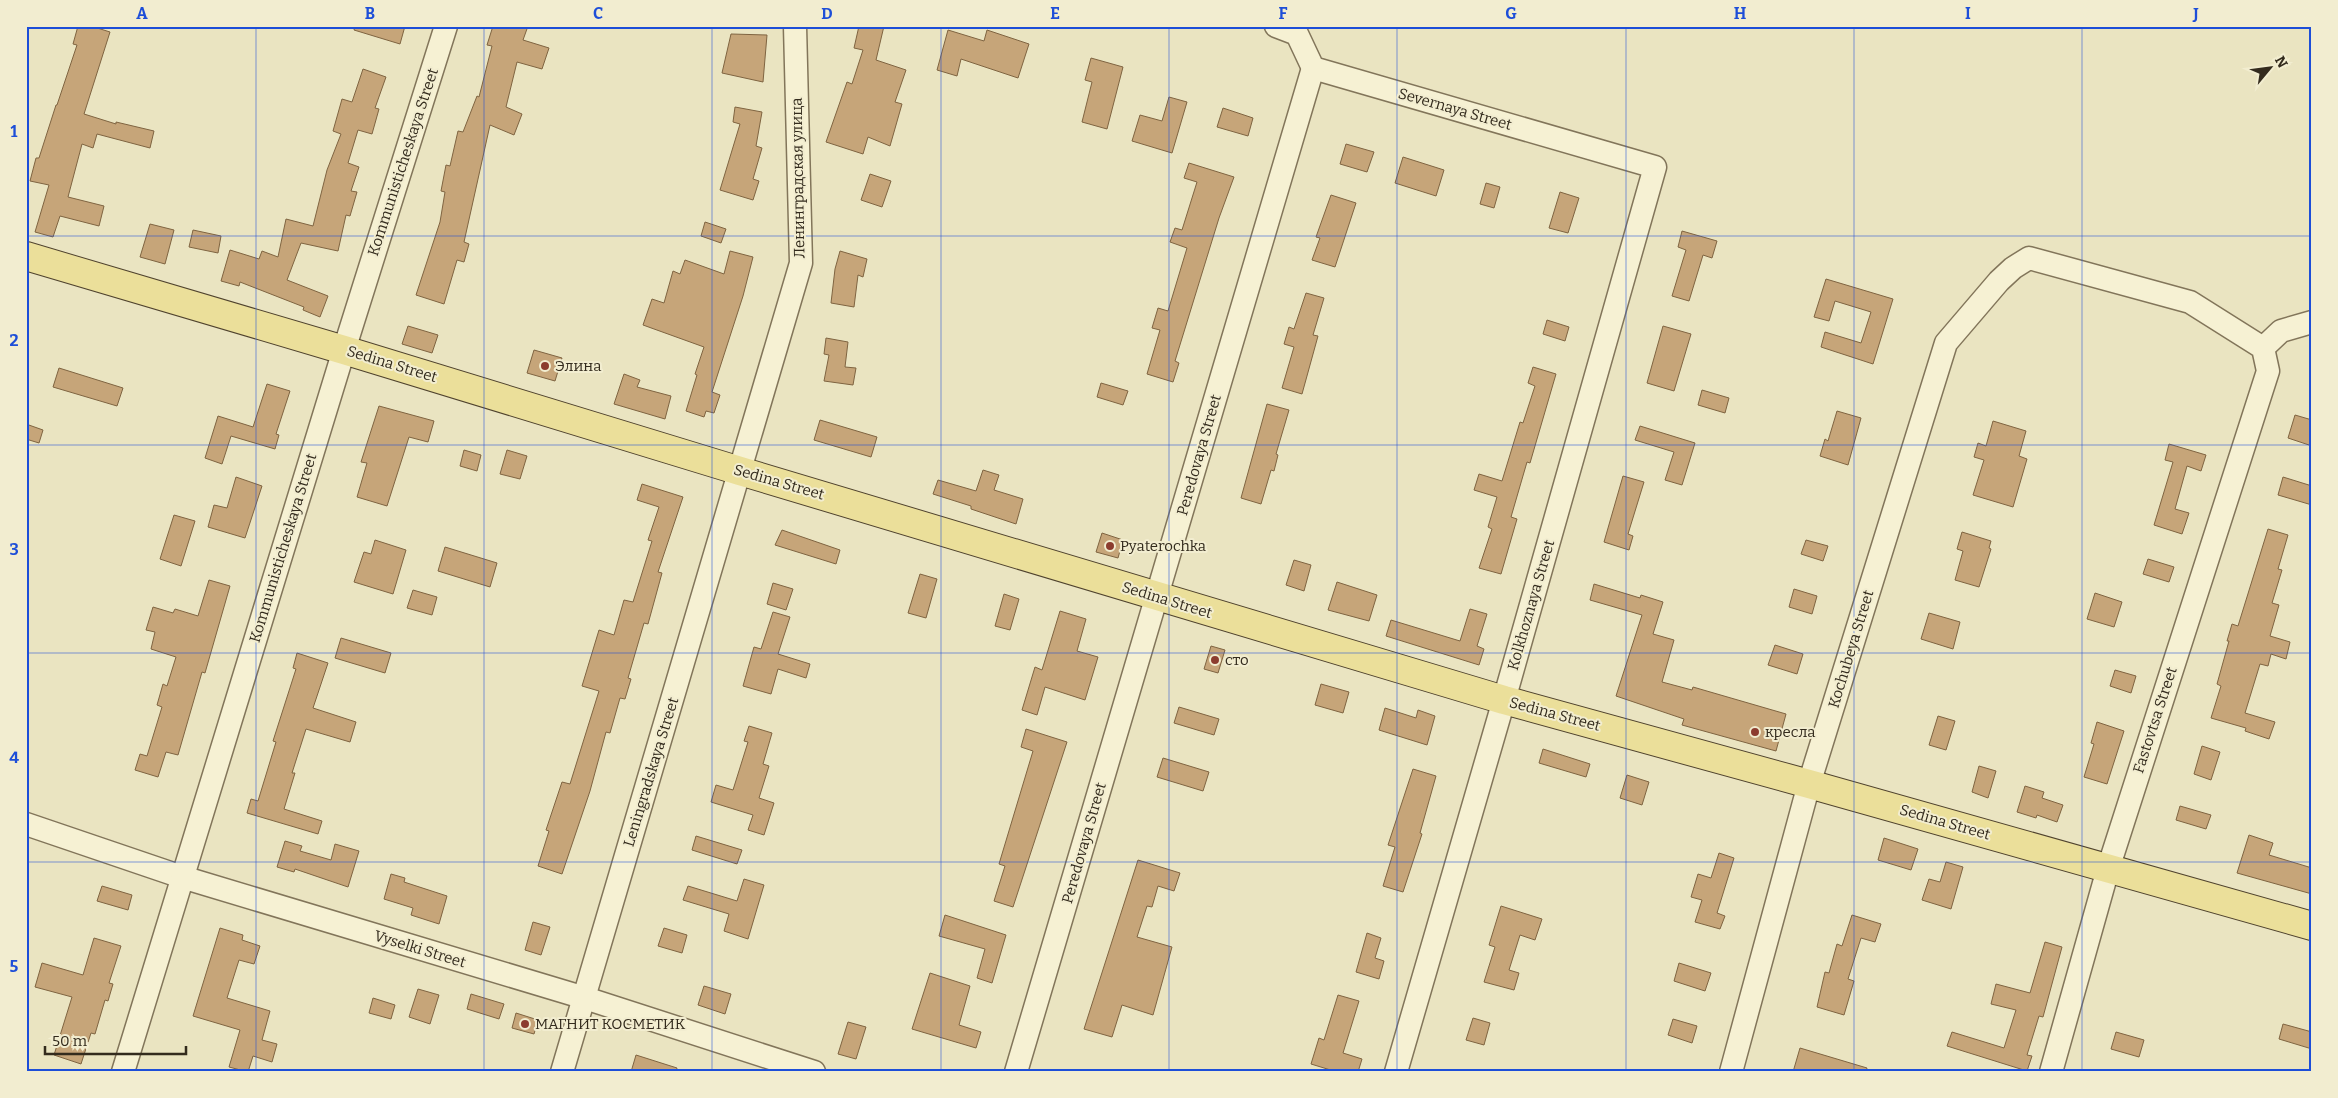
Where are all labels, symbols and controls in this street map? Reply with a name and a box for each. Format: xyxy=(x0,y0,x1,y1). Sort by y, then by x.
text: A xyxy=(136,4,148,23)
text: B xyxy=(365,4,375,23)
text: C xyxy=(593,4,603,23)
text: D xyxy=(821,4,833,23)
text: E xyxy=(1050,4,1060,23)
text: F xyxy=(1279,4,1288,23)
text: G xyxy=(1505,4,1517,23)
text: H xyxy=(1734,4,1747,23)
text: I xyxy=(1965,4,1971,23)
text: J xyxy=(2192,4,2199,23)
north arrow xyxy=(2246,42,2296,92)
text: N xyxy=(2271,53,2291,71)
street label: Kommunisticheskaya Street xyxy=(364,65,442,258)
street label: Severnaya Street xyxy=(1396,84,1514,134)
street label: Ленинградская улица xyxy=(788,97,808,259)
text: 1 xyxy=(11,122,18,141)
text: 2 xyxy=(9,331,19,350)
street label: Sedina Street xyxy=(345,342,440,386)
place label: Элина xyxy=(555,357,601,375)
marker: Элина xyxy=(539,360,551,372)
street label: Peredovaya Street xyxy=(1173,392,1225,518)
street label: Kommunisticheskaya Street xyxy=(246,451,321,645)
street label: Sedina Street xyxy=(732,460,827,504)
place label: Pyaterochka xyxy=(1120,537,1206,555)
street label: Kolkhoznaya Street xyxy=(1504,537,1558,672)
text: 3 xyxy=(9,540,19,559)
marker: Pyaterochka xyxy=(1104,540,1116,552)
street label: Sedina Street xyxy=(1120,578,1215,622)
street label: Kochubeya Street xyxy=(1824,587,1878,710)
place label: сто xyxy=(1225,651,1249,669)
marker: сто xyxy=(1209,654,1221,666)
street label: Fastovtsa Street xyxy=(2129,664,2181,776)
street label: Sedina Street xyxy=(1508,693,1603,735)
street label: Leningradskaya Street xyxy=(620,695,682,849)
place label: кресла xyxy=(1765,723,1816,741)
marker: кресла xyxy=(1749,726,1761,738)
text: 4 xyxy=(9,748,19,767)
street label: Peredovaya Street xyxy=(1058,780,1110,906)
street label: Sedina Street xyxy=(1898,800,1993,844)
street label: Vyselki Street xyxy=(372,927,468,972)
text: 5 xyxy=(10,957,19,976)
place label: МАГНИТ КОСМЕТИК xyxy=(535,1015,686,1033)
marker: МАГНИТ КОСМЕТИК xyxy=(519,1018,531,1030)
scale bar xyxy=(45,1023,186,1055)
text: 50 m xyxy=(52,1032,88,1050)

